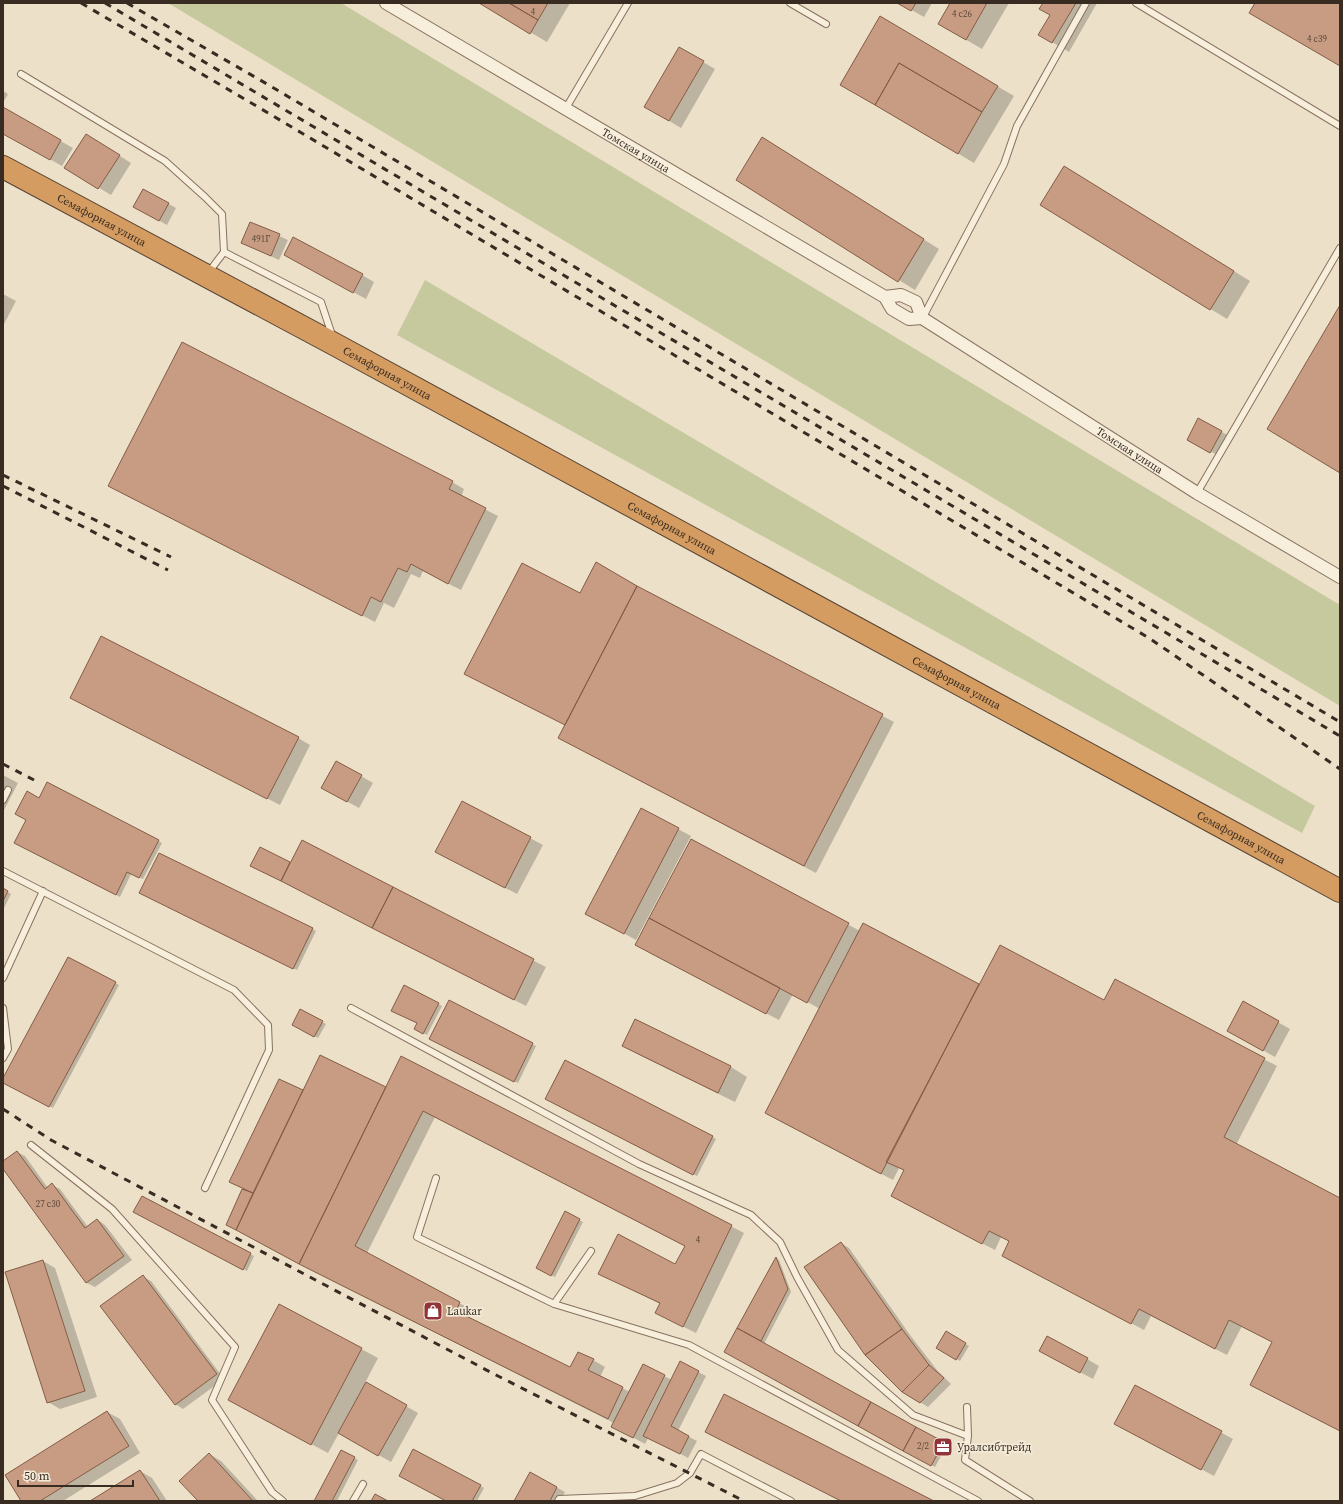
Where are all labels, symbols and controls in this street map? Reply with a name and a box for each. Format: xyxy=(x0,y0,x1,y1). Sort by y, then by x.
house number: 4 xyxy=(531,6,536,18)
house number: 4 с26 xyxy=(952,8,972,20)
house number: 4 с39 xyxy=(1307,33,1327,45)
street label: Томская улица xyxy=(599,124,673,176)
street label: Семафорная улица xyxy=(55,190,149,250)
house number: 491Г xyxy=(252,233,270,245)
street label: Семафорная улица xyxy=(340,343,435,403)
street label: Томская улица xyxy=(1094,423,1166,477)
street label: Семафорная улица xyxy=(625,498,719,558)
street label: Семафорная улица xyxy=(910,652,1004,713)
street label: Семафорная улица xyxy=(1194,807,1289,868)
house number: 27 с30 xyxy=(36,1198,61,1210)
house number: 4 xyxy=(696,1234,701,1246)
shop icon: Laukar xyxy=(422,1300,444,1322)
place label: Laukar xyxy=(447,1304,482,1319)
office icon: Уралcибтрейд xyxy=(932,1436,954,1458)
house number: 2/2 xyxy=(917,1440,929,1452)
place label: Уралcибтрейд xyxy=(957,1440,1031,1455)
scale bar xyxy=(18,1462,133,1488)
text: 50 m xyxy=(24,1468,50,1484)

